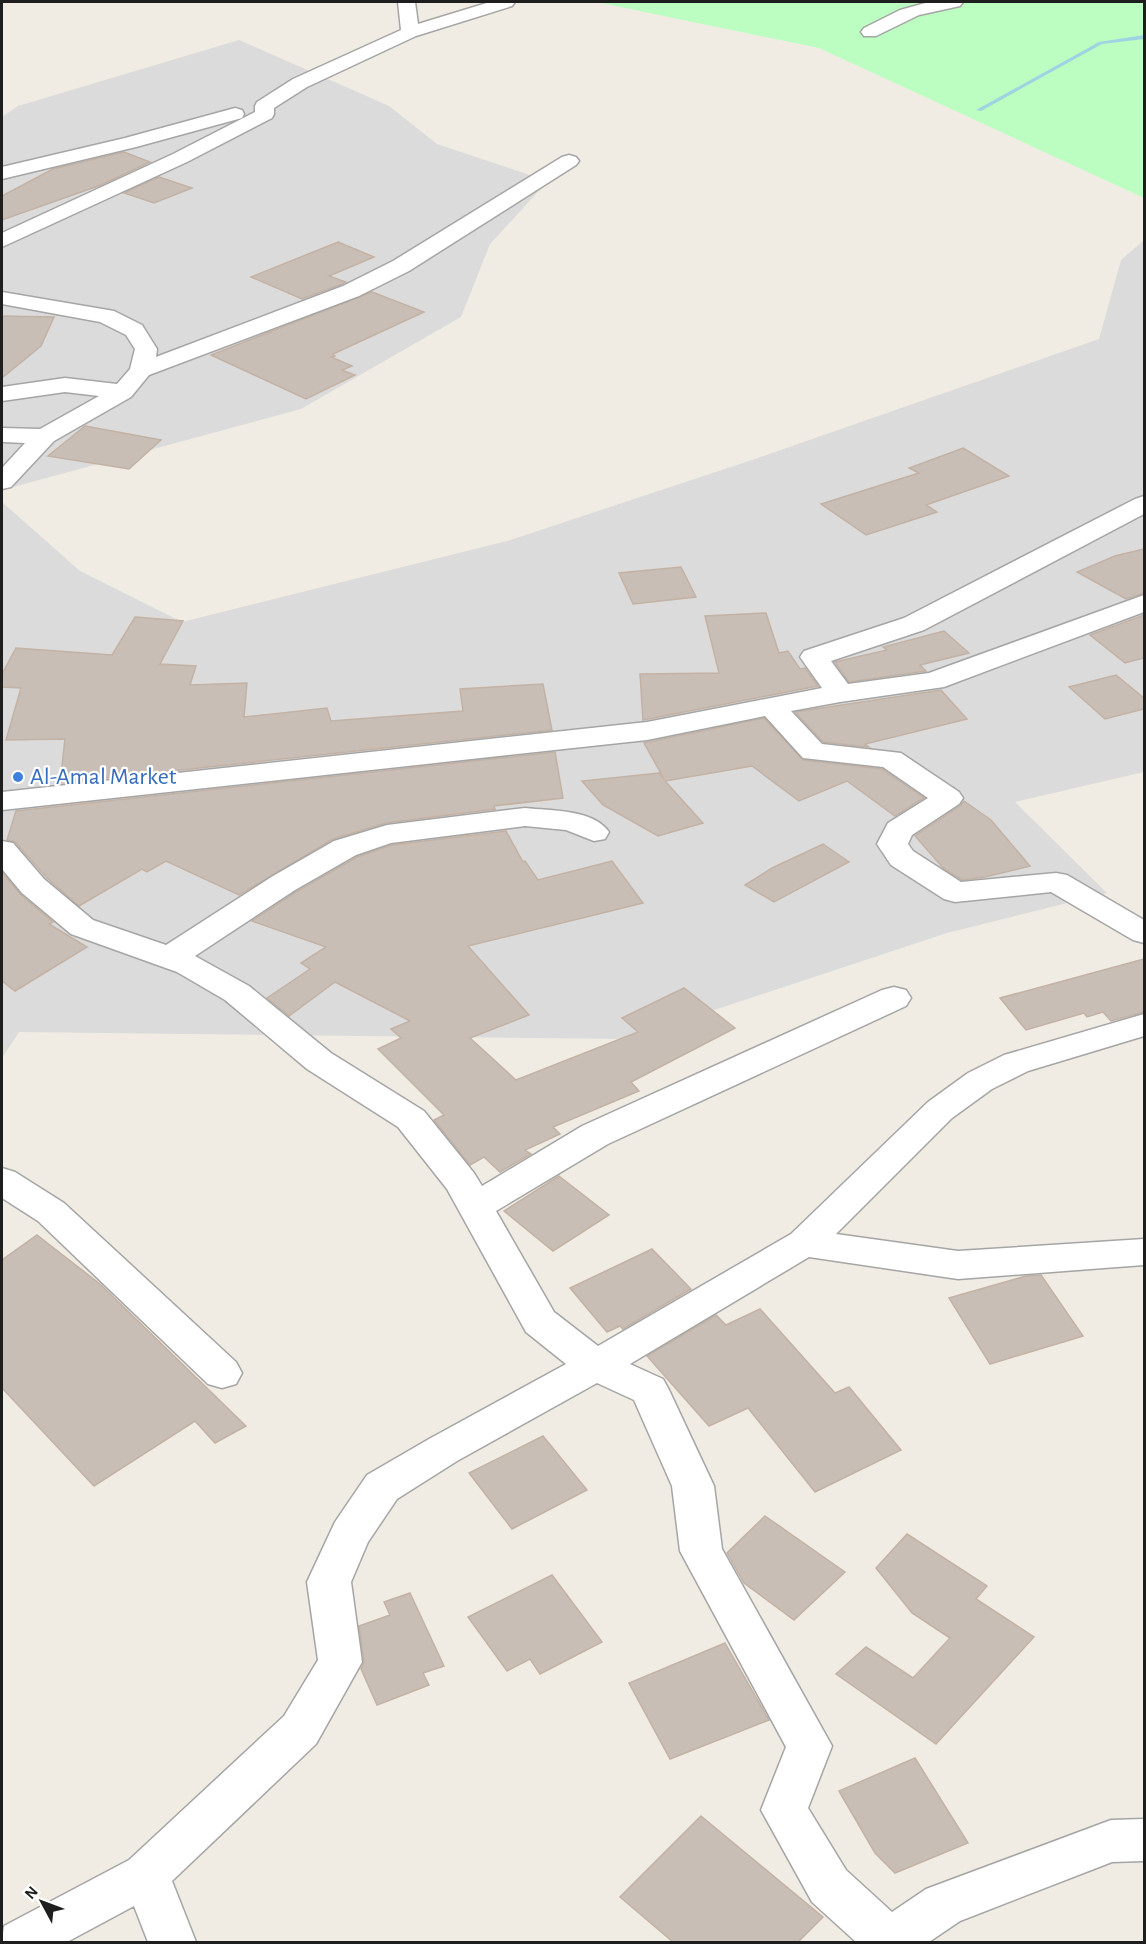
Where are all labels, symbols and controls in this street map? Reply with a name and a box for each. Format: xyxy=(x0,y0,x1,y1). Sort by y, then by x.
place label: Al-Amal Market xyxy=(30,765,177,789)
marker: Al-Amal Market xyxy=(11,770,25,784)
north arrow xyxy=(12,1872,72,1932)
text: N xyxy=(22,1883,41,1902)

